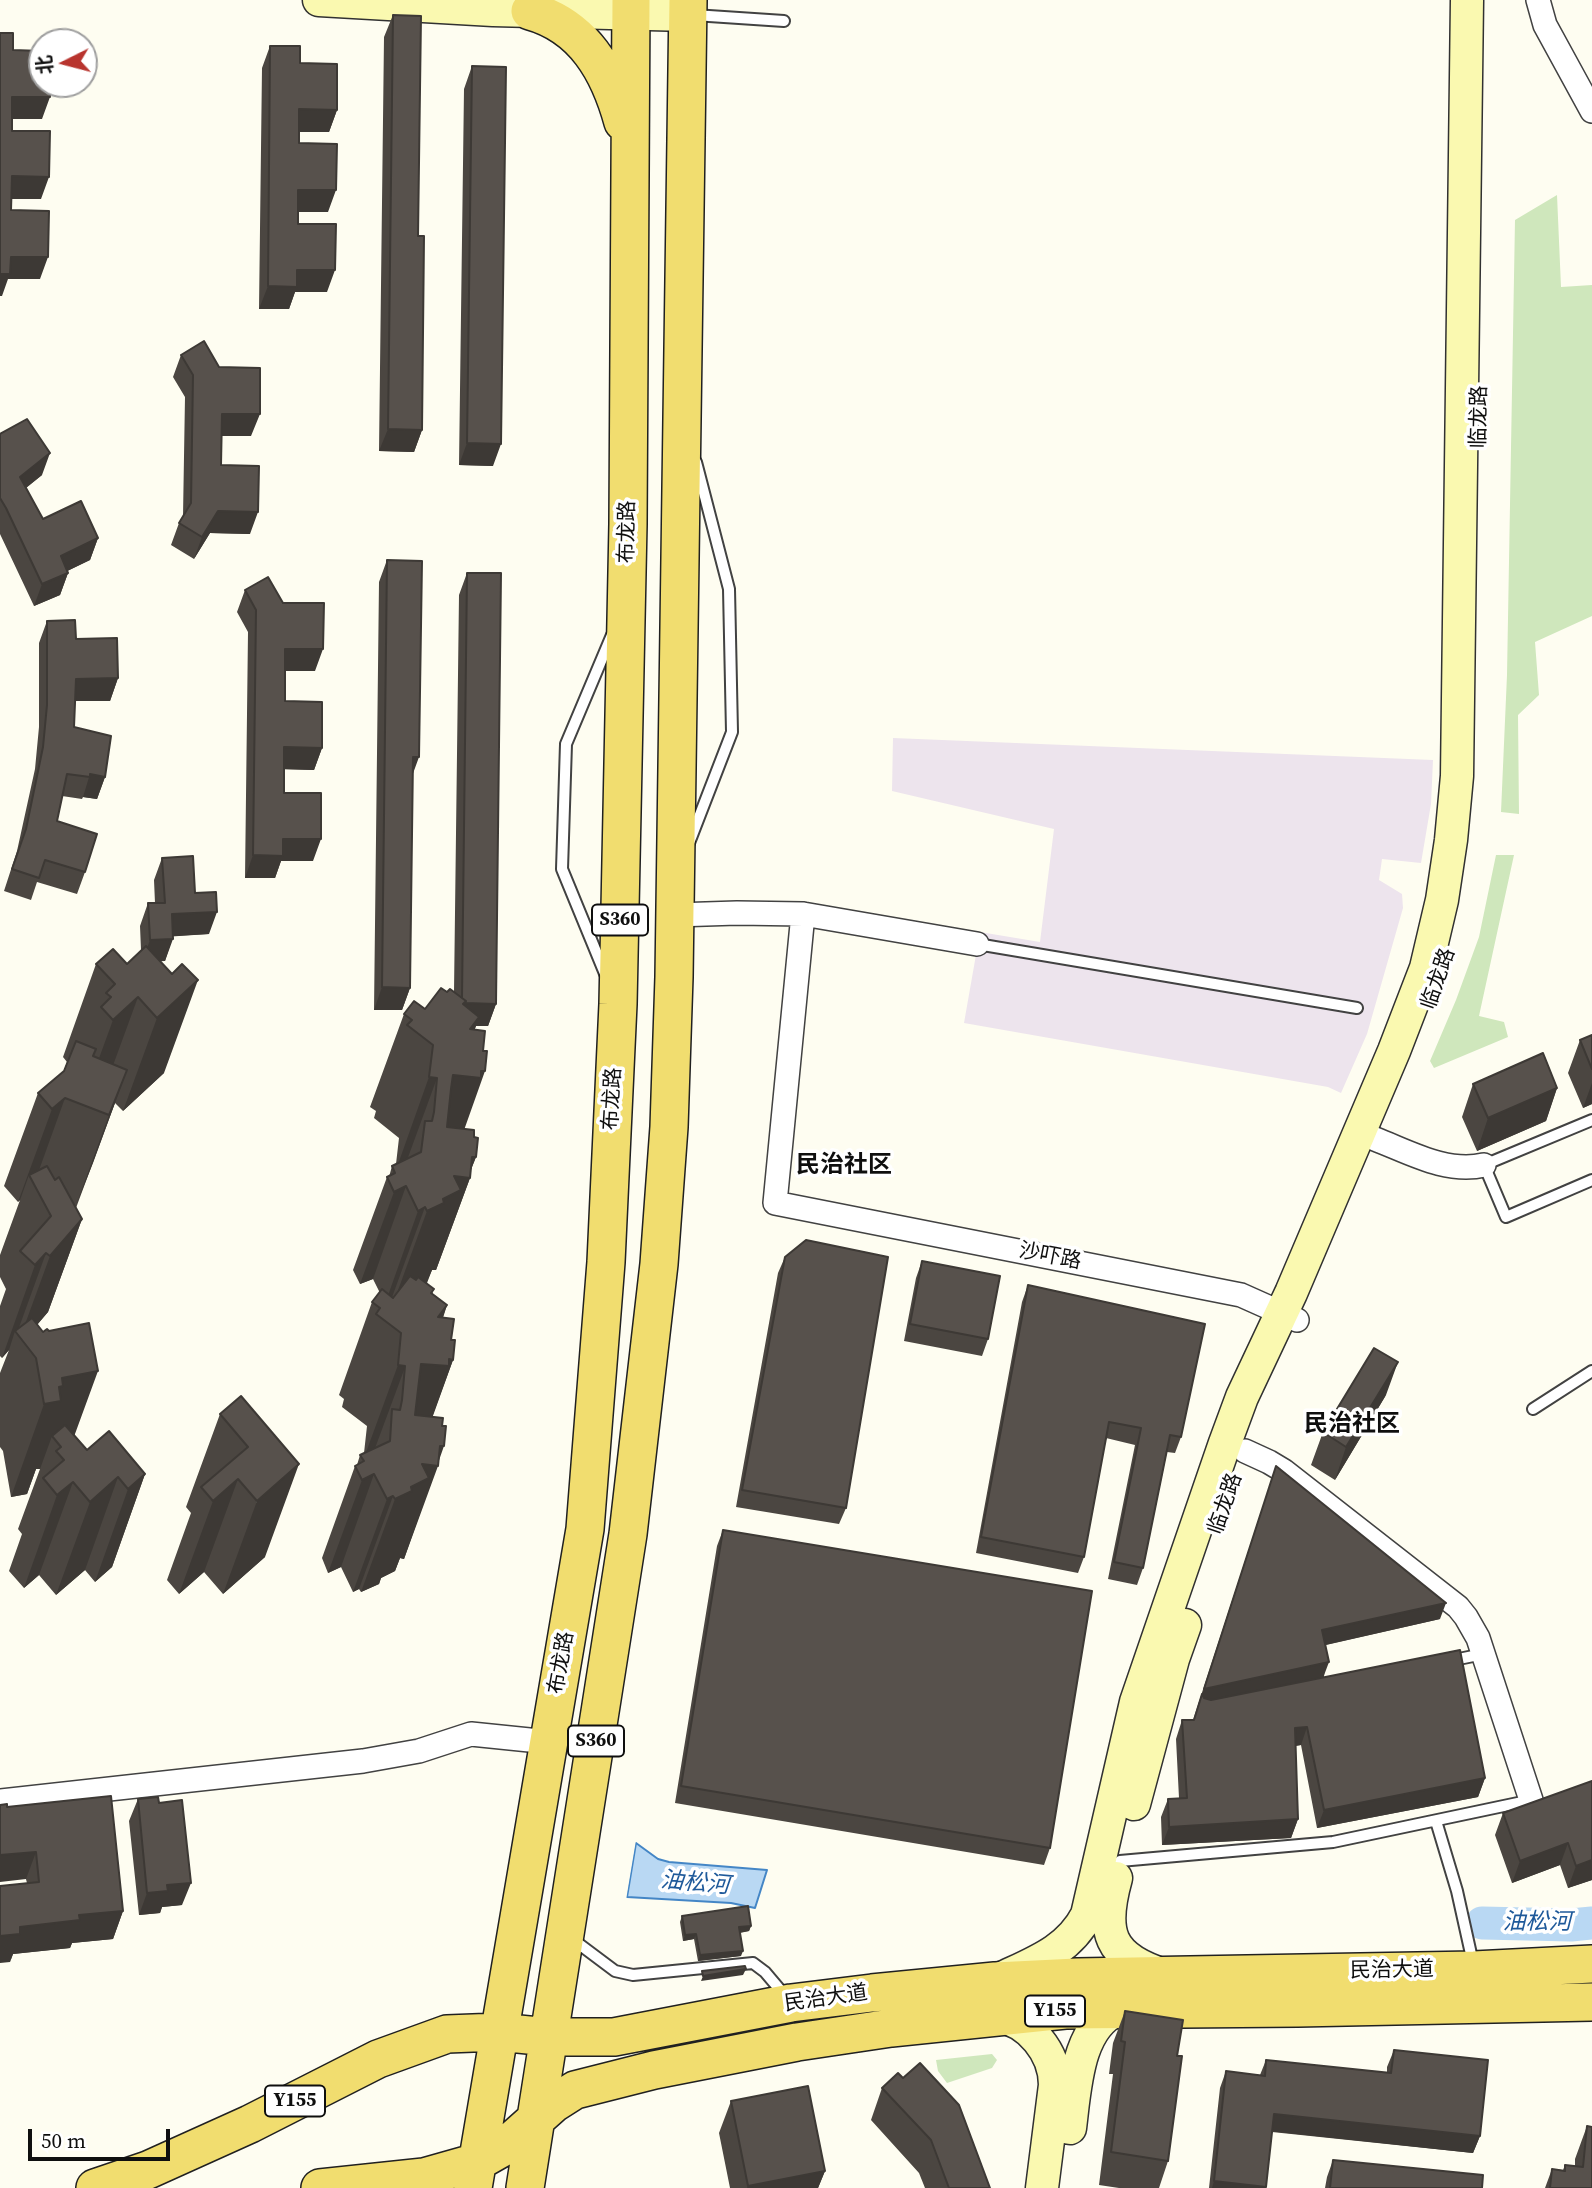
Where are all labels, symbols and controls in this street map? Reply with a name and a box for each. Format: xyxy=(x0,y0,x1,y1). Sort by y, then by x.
north arrow xyxy=(28,28,98,98)
text: 北 xyxy=(30,54,58,76)
street label: 临龙路 xyxy=(1467,385,1493,449)
street label: 布龙路 xyxy=(615,500,641,564)
road number: S360 xyxy=(592,904,648,936)
street label: 临龙路 xyxy=(1417,945,1461,1013)
street label: 布龙路 xyxy=(599,1067,627,1131)
district label: 民治社区 xyxy=(796,1152,892,1180)
street label: 沙吓路 xyxy=(1017,1239,1083,1275)
district label: 民治社区 xyxy=(1304,1411,1400,1439)
street label: 临龙路 xyxy=(1204,1470,1248,1538)
street label: 布龙路 xyxy=(544,1630,580,1696)
road number: S360 xyxy=(568,1726,624,1756)
water label: 油松河 xyxy=(659,1867,731,1901)
water label: 油松河 xyxy=(1503,1909,1571,1937)
street label: 民治大道 xyxy=(1350,1958,1434,1984)
street label: 民治大道 xyxy=(783,1981,869,2017)
road number: Y155 xyxy=(1025,1996,1085,2026)
road number: Y155 xyxy=(265,2086,325,2116)
scale bar xyxy=(32,2114,173,2158)
text: 50 m xyxy=(41,2126,86,2155)

